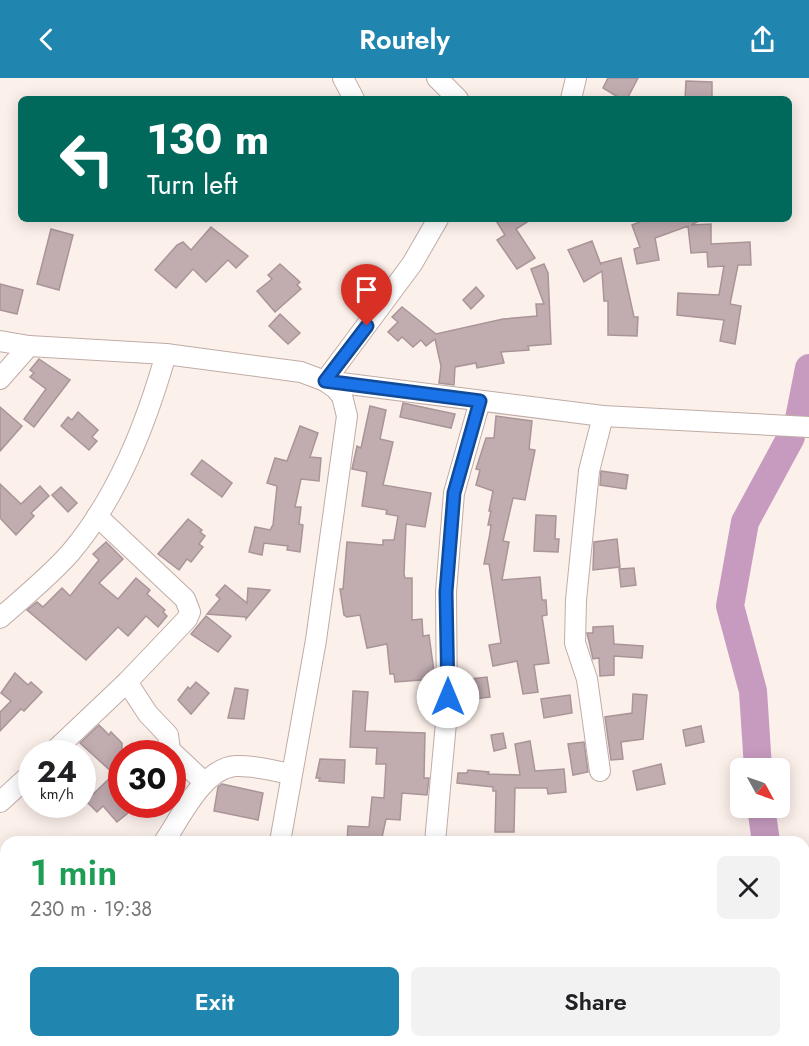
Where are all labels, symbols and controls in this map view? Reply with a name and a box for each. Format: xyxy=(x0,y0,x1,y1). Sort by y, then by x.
text: Routely xyxy=(359,20,450,59)
icon: back xyxy=(30,23,63,56)
icon: share xyxy=(746,23,779,56)
text: 130 m xyxy=(147,109,269,170)
icon: left xyxy=(48,120,126,198)
text: Turn left xyxy=(147,165,237,204)
pin xyxy=(341,264,392,326)
icon: arrive xyxy=(350,273,383,306)
position arrow xyxy=(416,665,480,729)
speed limit sign: 30 xyxy=(108,740,186,818)
text: 24 xyxy=(37,750,77,793)
north arrow xyxy=(730,758,790,818)
map controls xyxy=(730,758,790,818)
text: km/h xyxy=(40,783,74,805)
text: 1 min xyxy=(30,846,117,898)
button: close xyxy=(717,856,780,919)
text: 230 m · 19:38 xyxy=(30,895,152,924)
button: Exit xyxy=(30,967,399,1036)
button: Share xyxy=(411,967,780,1036)

